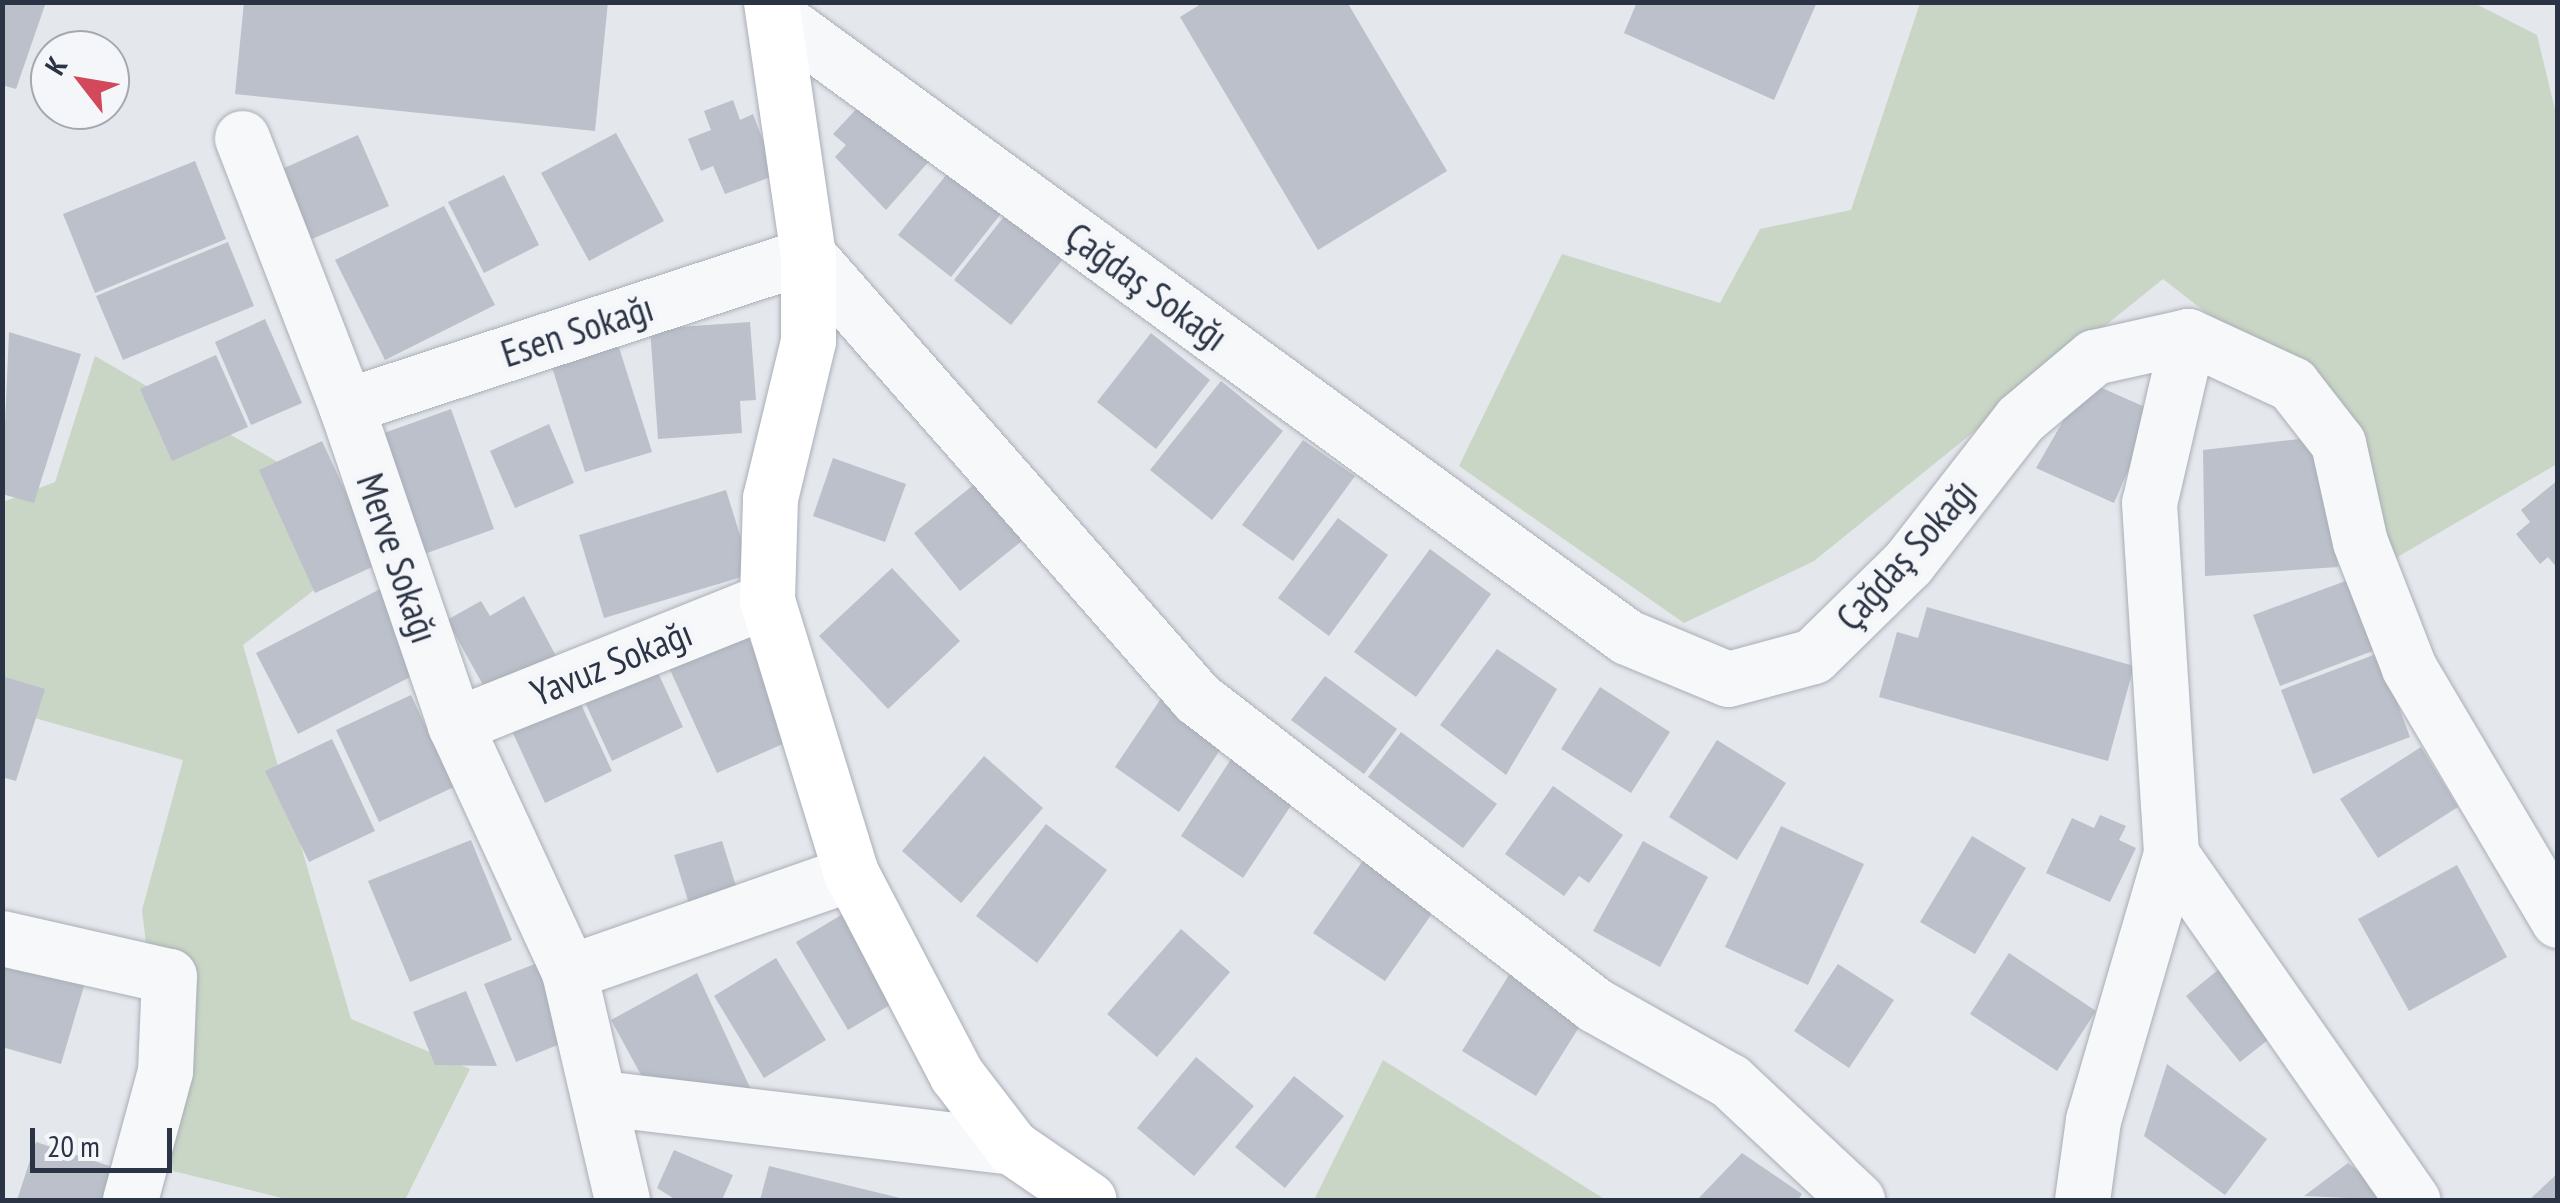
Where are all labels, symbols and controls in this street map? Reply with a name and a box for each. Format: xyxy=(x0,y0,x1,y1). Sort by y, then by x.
north arrow xyxy=(30,30,130,130)
text: K xyxy=(36,50,75,81)
street label: Çağdaş Sokağı xyxy=(1057,212,1237,360)
street label: Esen Sokağı xyxy=(495,284,659,376)
street label: Merve Sokağı xyxy=(348,467,448,649)
street label: Çağdaş Sokağı xyxy=(1826,469,1986,639)
street label: Yavuz Sokağı xyxy=(523,609,699,715)
scale bar xyxy=(35,1108,178,1170)
text: 20 m xyxy=(47,1126,100,1165)

